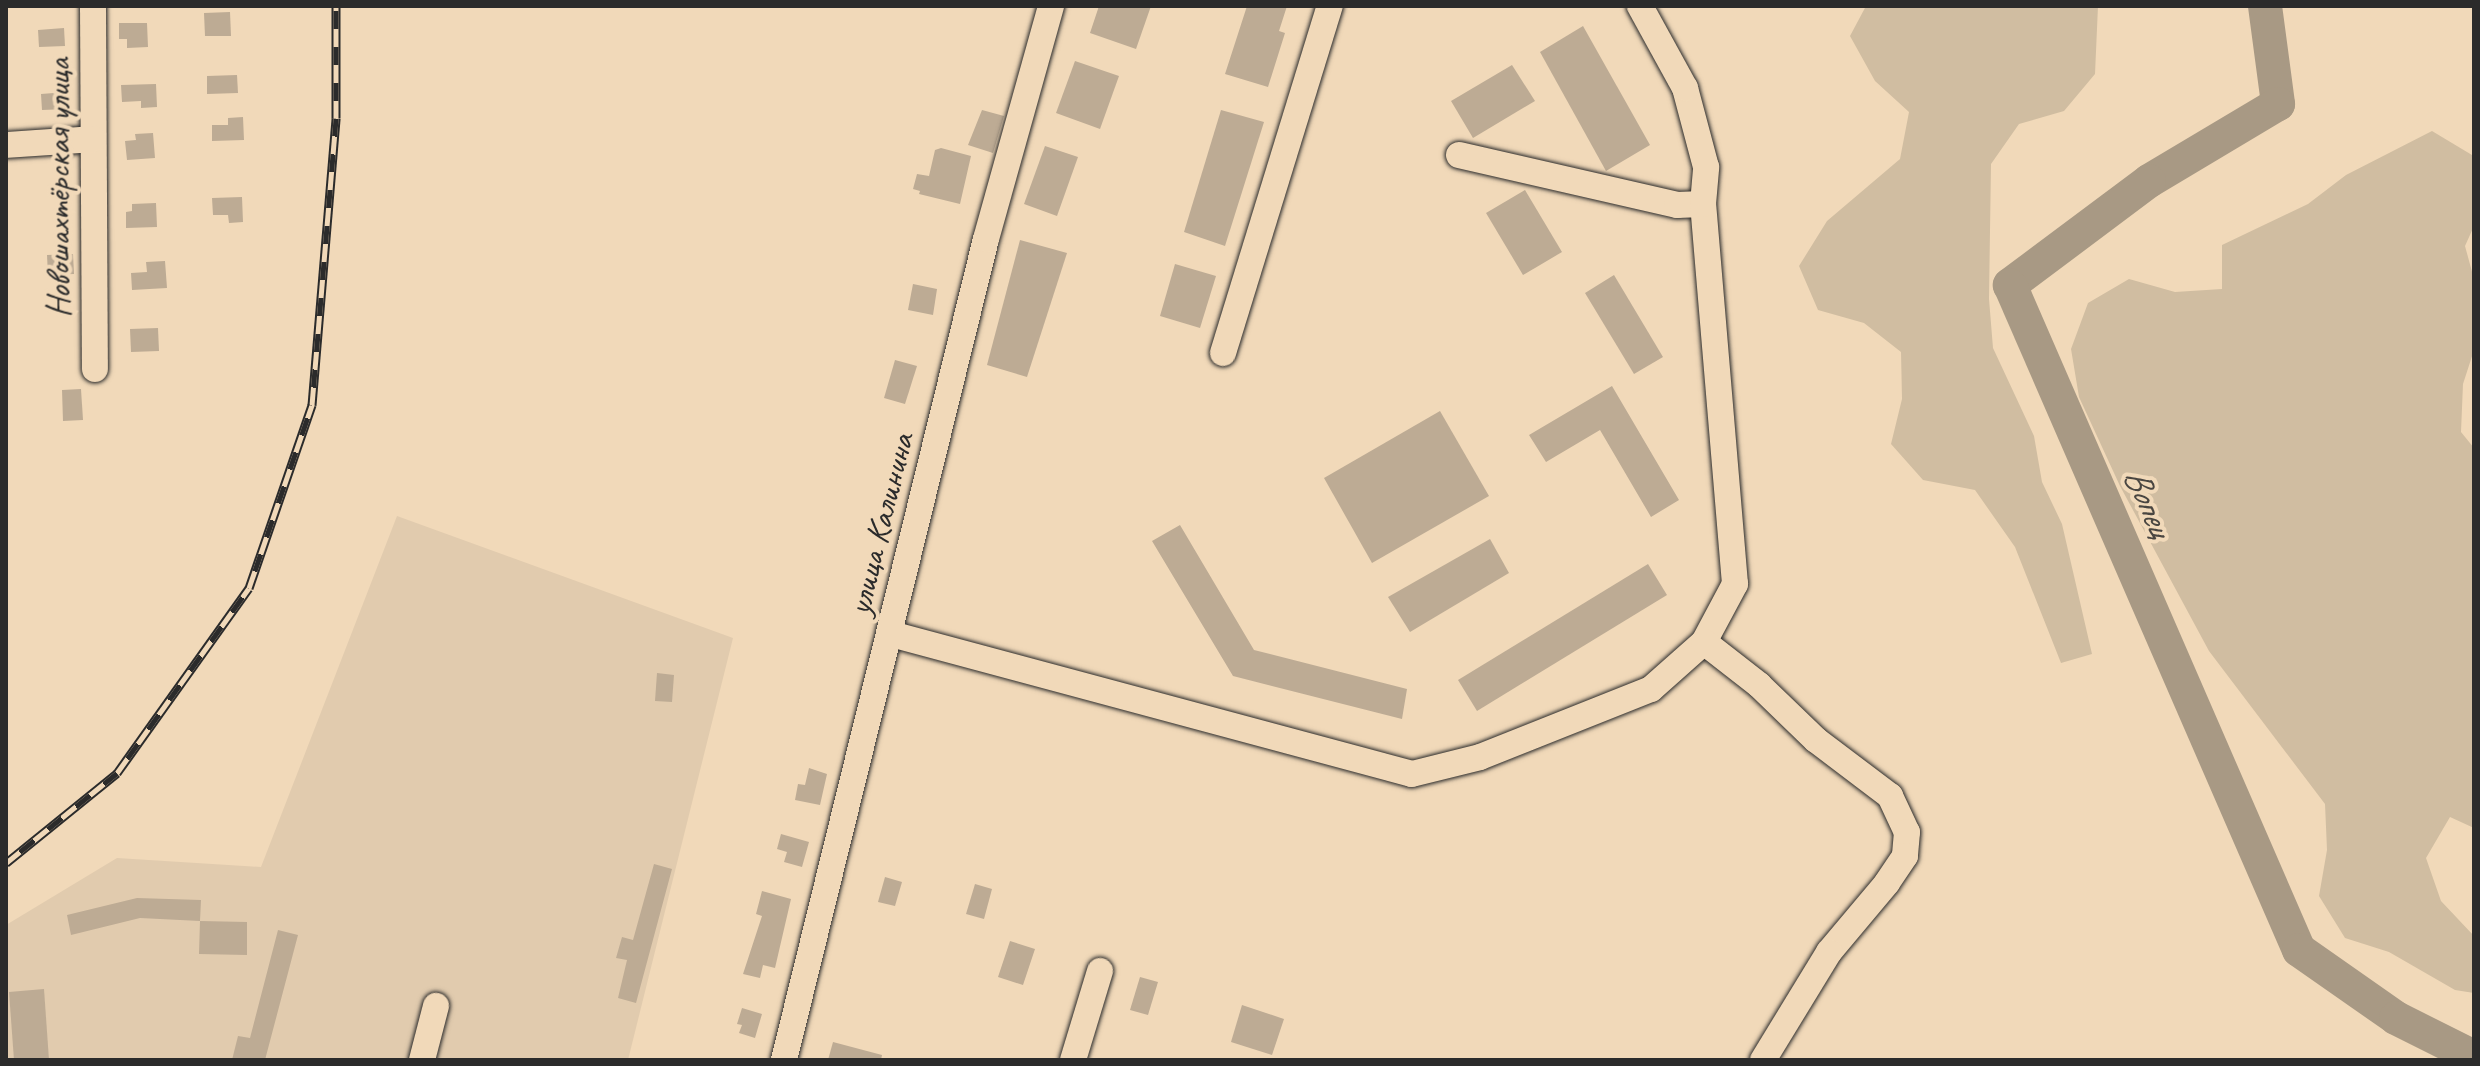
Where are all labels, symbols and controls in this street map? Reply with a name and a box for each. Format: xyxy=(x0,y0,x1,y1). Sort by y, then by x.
street label: Новошахтёрская улица xyxy=(38,57,78,319)
street label: улица Калинина xyxy=(838,428,922,620)
water label: Вопец xyxy=(2114,461,2182,543)

